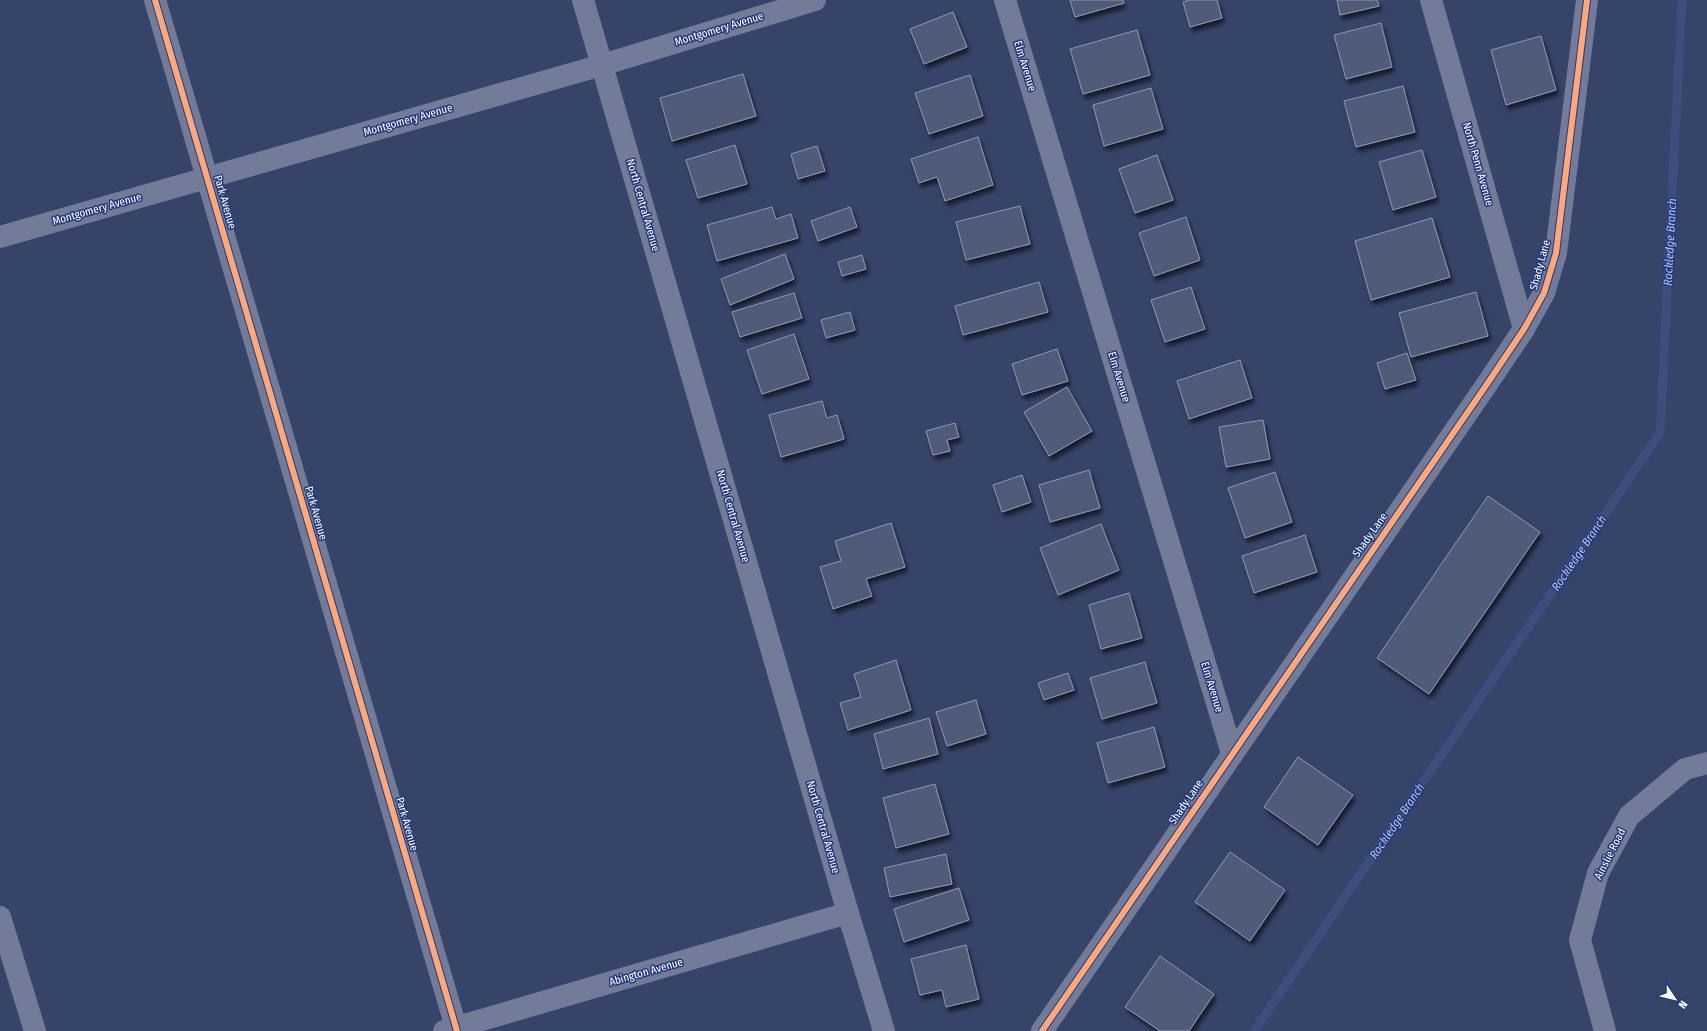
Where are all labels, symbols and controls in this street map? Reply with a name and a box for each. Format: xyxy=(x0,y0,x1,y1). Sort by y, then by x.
street label: Montgomery Avenue xyxy=(673,9,765,49)
street label: Elm Avenue xyxy=(1011,39,1039,93)
street label: Montgomery Avenue xyxy=(362,101,454,139)
street label: North Penn Avenue xyxy=(1460,121,1496,207)
street label: North Central Avenue xyxy=(624,157,662,253)
street label: Park Avenue xyxy=(211,174,239,230)
street label: Montgomery Avenue xyxy=(51,190,143,228)
water label: Rockledge Branch xyxy=(1661,198,1679,286)
street label: Shady Lane xyxy=(1527,238,1553,292)
street label: Elm Avenue xyxy=(1105,350,1133,404)
street label: North Central Avenue xyxy=(714,468,752,564)
street label: Park Avenue xyxy=(302,485,330,541)
street label: Shady Lane xyxy=(1350,510,1390,560)
water label: Rockledge Branch xyxy=(1549,513,1609,593)
street label: Elm Avenue xyxy=(1198,660,1226,714)
street label: Shady Lane xyxy=(1166,777,1206,827)
street label: North Central Avenue xyxy=(804,779,842,875)
water label: Rockledge Branch xyxy=(1367,781,1427,861)
street label: Park Avenue xyxy=(393,796,421,852)
street label: Ainslie Road xyxy=(1592,826,1628,882)
street label: Abington Avenue xyxy=(608,955,684,989)
north arrow xyxy=(1655,979,1695,1019)
text: N xyxy=(1676,998,1690,1011)

